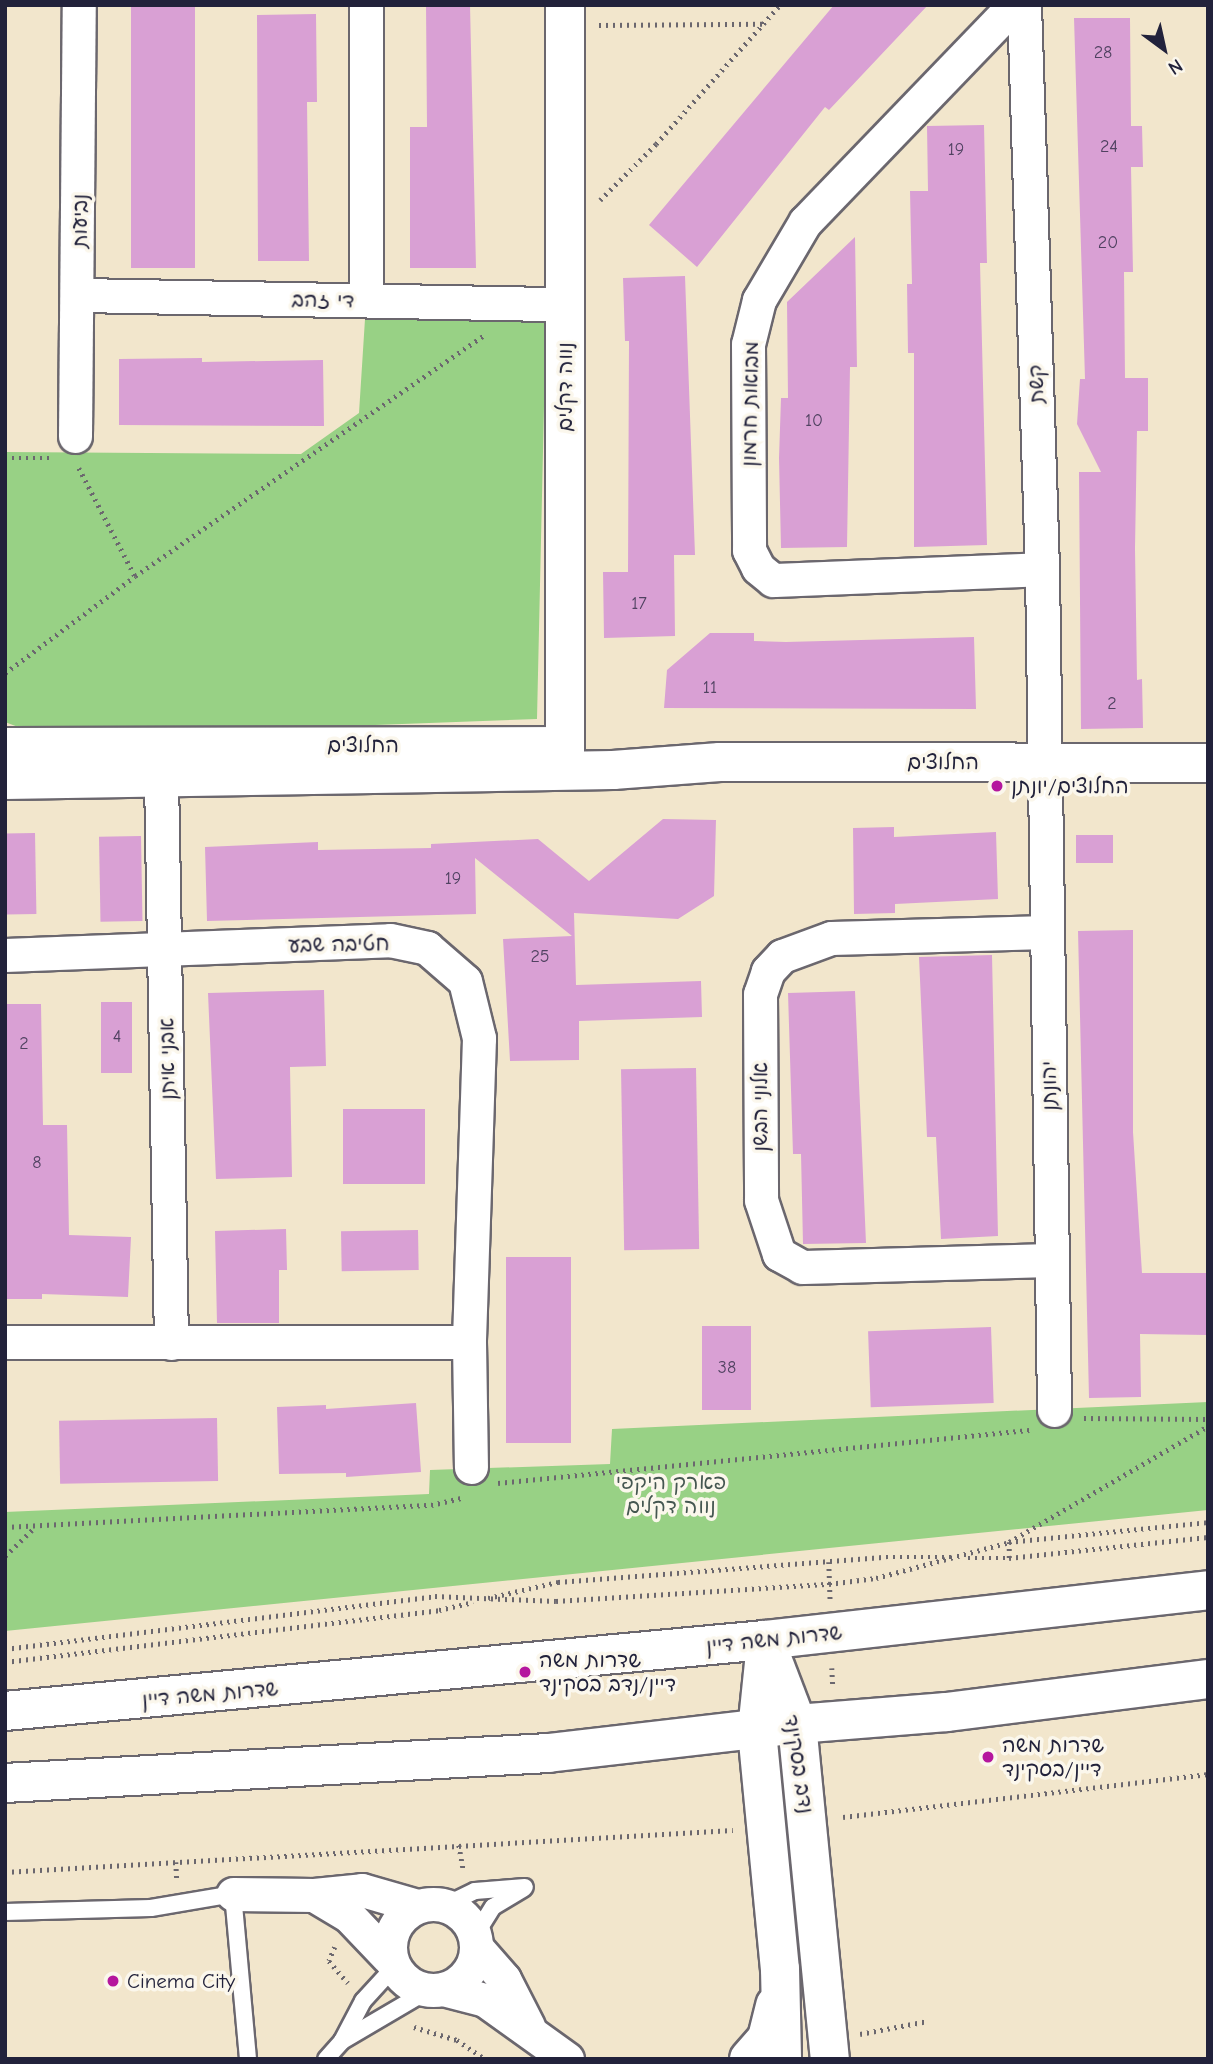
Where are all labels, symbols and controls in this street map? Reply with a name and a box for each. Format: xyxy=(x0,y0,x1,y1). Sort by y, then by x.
north arrow xyxy=(1129,14,1199,84)
house number: 28 xyxy=(1094,42,1112,64)
text: N xyxy=(1164,54,1187,79)
house number: 24 xyxy=(1100,136,1118,158)
house number: 19 xyxy=(948,139,964,161)
street label: נביעות xyxy=(67,194,93,248)
house number: 20 xyxy=(1098,232,1118,254)
street label: די זהב xyxy=(291,287,355,313)
street label: מבואות חרמון xyxy=(736,341,764,467)
street label: נווה דקלים xyxy=(552,342,578,432)
street label: קשת xyxy=(1023,364,1049,404)
house number: 10 xyxy=(805,410,823,432)
house number: 17 xyxy=(631,593,647,615)
house number: 11 xyxy=(703,677,717,699)
house number: 2 xyxy=(1107,693,1117,715)
street label: החלוצים xyxy=(327,732,399,758)
street label: החלוצים xyxy=(907,749,979,775)
place label: החלוצים/יונתן xyxy=(1011,773,1129,799)
marker: החלוצים/יונתן xyxy=(989,778,1005,794)
house number: 19 xyxy=(445,868,461,890)
street label: חטיבה שבע xyxy=(288,931,390,957)
house number: 25 xyxy=(530,946,550,968)
street label: אבני איתן xyxy=(154,1018,180,1100)
house number: 4 xyxy=(113,1026,121,1048)
house number: 2 xyxy=(19,1033,29,1055)
street label: יהונתן xyxy=(1036,1061,1062,1111)
street label: אלוני הבשן xyxy=(747,1062,773,1152)
house number: 8 xyxy=(32,1152,42,1174)
house number: 38 xyxy=(718,1357,736,1379)
park label: פארק היקפי נווה דקלים xyxy=(616,1469,726,1519)
street label: שדרות משה דיין xyxy=(705,1619,843,1659)
place label: שדרות משה דיין/נדב בסקינד xyxy=(539,1647,676,1697)
marker: שדרות משה דיין/נדב בסקינד xyxy=(517,1664,533,1680)
street label: שדרות משה דיין xyxy=(141,1675,279,1713)
street label: נדב בסקינד xyxy=(779,1713,819,1815)
place label: שדרות משה דיין/בסקינד xyxy=(1002,1732,1104,1782)
marker: שדרות משה דיין/בסקינד xyxy=(980,1749,996,1765)
place label: Cinema City xyxy=(127,1968,235,1994)
marker: Cinema City xyxy=(105,1973,121,1989)

